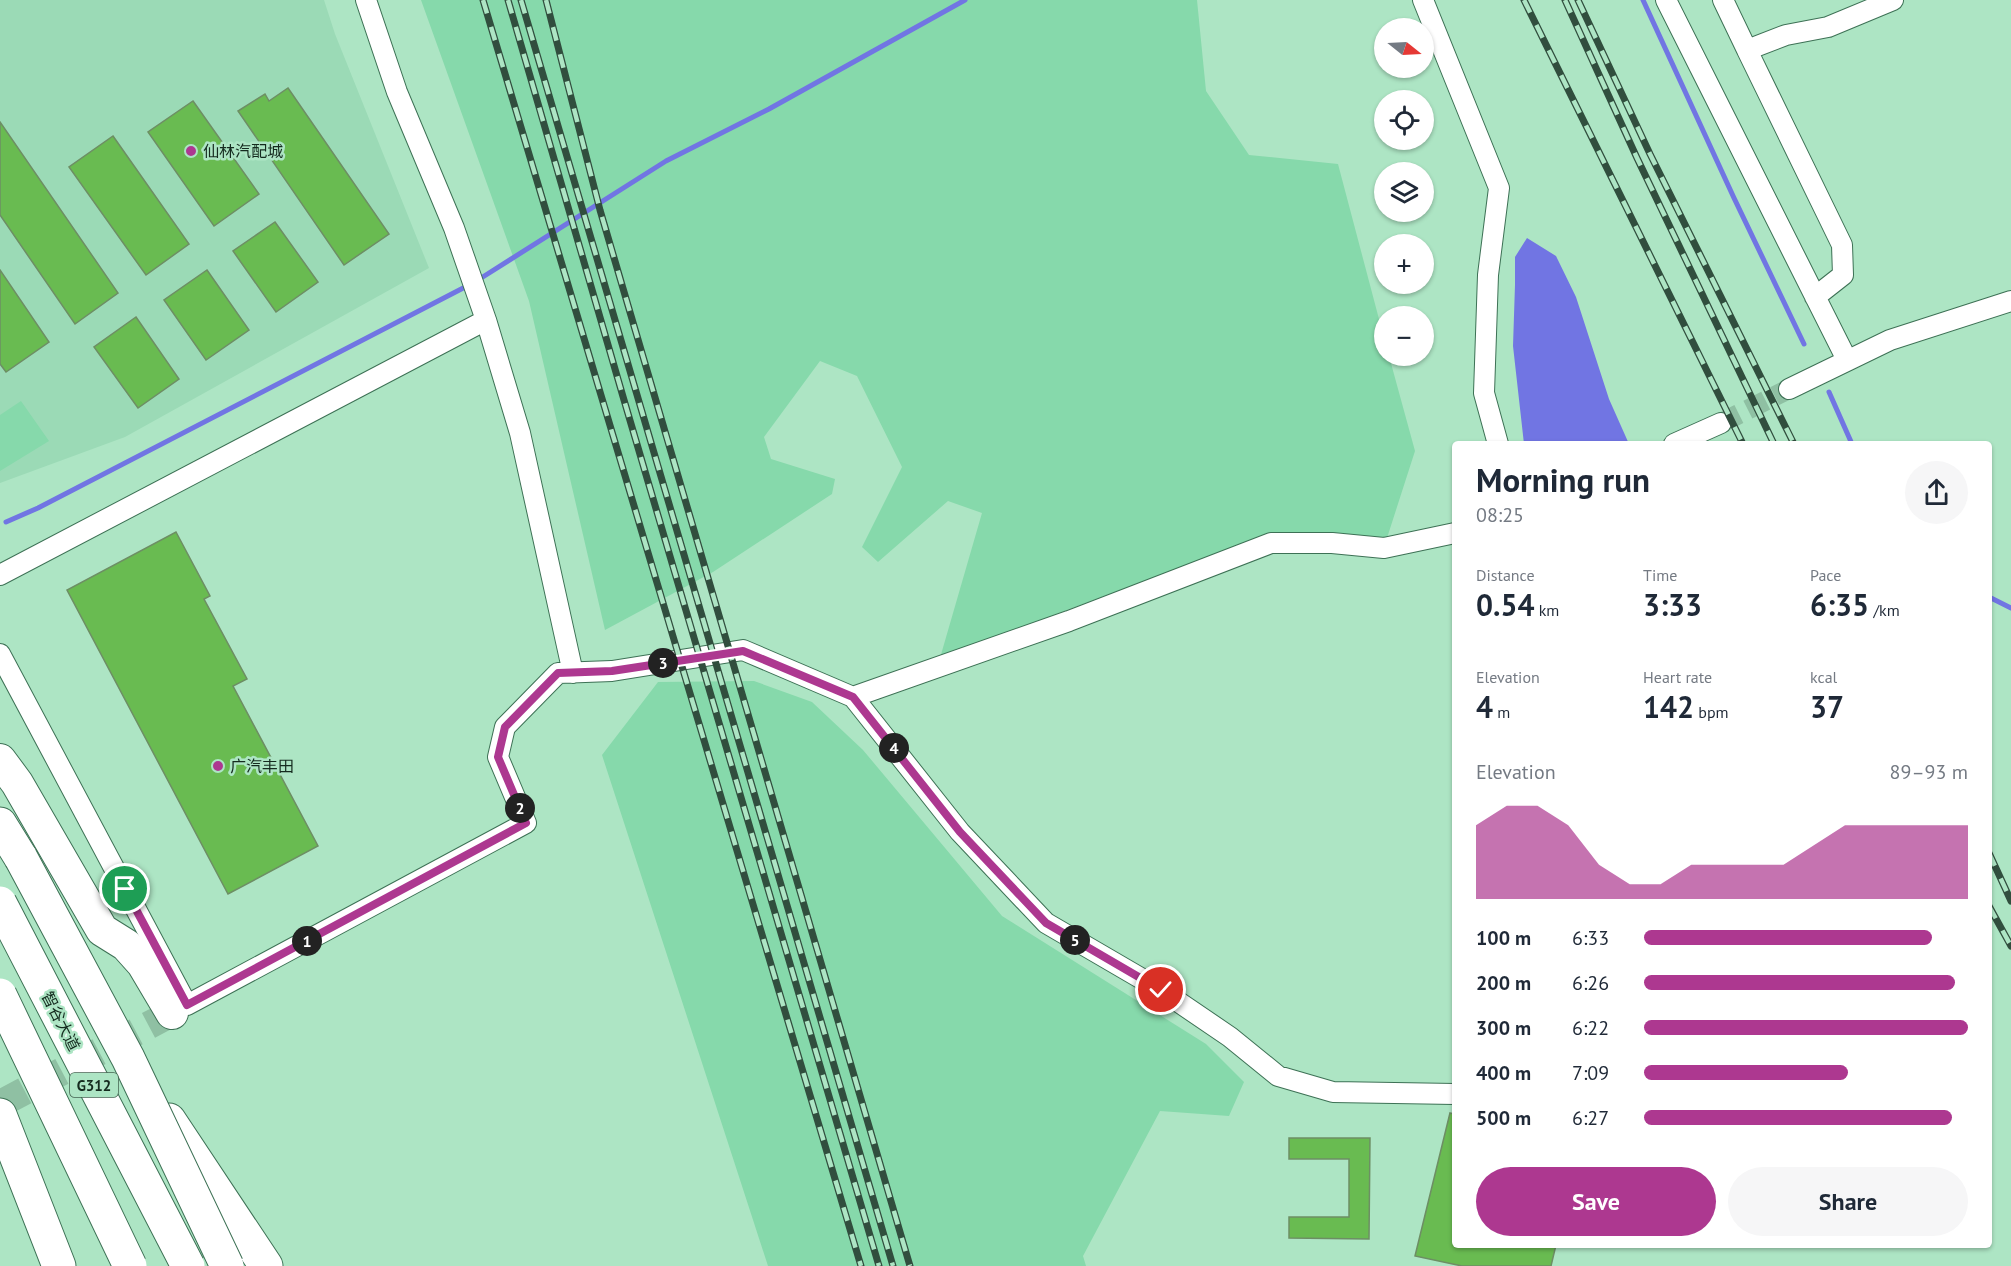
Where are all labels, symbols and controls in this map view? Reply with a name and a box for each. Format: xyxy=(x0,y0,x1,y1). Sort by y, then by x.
north arrow xyxy=(1374,18,1434,78)
map controls xyxy=(1374,18,1434,366)
button: locate xyxy=(1374,90,1434,150)
place label: 仙林汽配城 xyxy=(203,141,283,161)
marker: 仙林汽配城 xyxy=(184,144,198,158)
button: layers xyxy=(1374,162,1434,222)
button: + xyxy=(1374,234,1434,294)
button: − xyxy=(1374,306,1434,366)
text: Morning run xyxy=(1476,458,1650,501)
button: share xyxy=(1905,461,1968,524)
text: 08:25 xyxy=(1476,502,1524,528)
text: Distance xyxy=(1476,565,1535,585)
text: Time xyxy=(1643,565,1677,585)
text: Pace xyxy=(1810,565,1841,585)
text: 0.54 xyxy=(1476,585,1534,624)
text: 3:33 xyxy=(1643,585,1702,624)
text: 6:35 xyxy=(1810,585,1869,624)
text: km xyxy=(1534,600,1559,620)
text: /km xyxy=(1869,600,1900,620)
pin: 3 xyxy=(648,648,678,678)
text: 3 xyxy=(658,653,668,673)
text: Elevation xyxy=(1476,667,1540,687)
text: Heart rate xyxy=(1643,667,1712,687)
text: kcal xyxy=(1810,667,1837,687)
text: 4 xyxy=(1476,687,1493,726)
text: 142 xyxy=(1643,687,1694,726)
text: 37 xyxy=(1810,687,1844,726)
text: m xyxy=(1493,702,1510,722)
text: bpm xyxy=(1694,702,1729,722)
pin: 4 xyxy=(879,733,909,763)
text: 4 xyxy=(889,738,899,758)
place label: 广汽丰田 xyxy=(230,756,294,776)
marker: 广汽丰田 xyxy=(211,759,225,773)
text: Elevation xyxy=(1476,759,1556,785)
text: 89–93 m xyxy=(1890,759,1968,785)
pin: 2 xyxy=(505,793,535,823)
text: 2 xyxy=(515,798,525,818)
pin xyxy=(99,863,150,914)
icon: arrive xyxy=(108,872,141,905)
pin: 5 xyxy=(1060,925,1090,955)
text: 100 m xyxy=(1476,925,1531,951)
text: 6:33 xyxy=(1572,925,1609,951)
pin: 1 xyxy=(292,926,322,956)
text: 5 xyxy=(1070,930,1080,950)
text: 1 xyxy=(302,931,312,951)
pin xyxy=(1135,964,1186,1015)
text: 200 m xyxy=(1476,970,1531,996)
text: 6:26 xyxy=(1572,970,1609,996)
icon: check xyxy=(1144,973,1177,1006)
street label: 智谷大道 xyxy=(38,988,84,1054)
text: 300 m xyxy=(1476,1015,1531,1041)
text: 6:22 xyxy=(1572,1015,1609,1041)
text: 400 m xyxy=(1476,1060,1531,1086)
text: 7:09 xyxy=(1572,1060,1609,1086)
road number: G312 xyxy=(70,1073,118,1097)
text: 500 m xyxy=(1476,1105,1531,1131)
text: 6:27 xyxy=(1572,1105,1609,1131)
button: Save xyxy=(1476,1167,1716,1236)
button: Share xyxy=(1728,1167,1968,1236)

